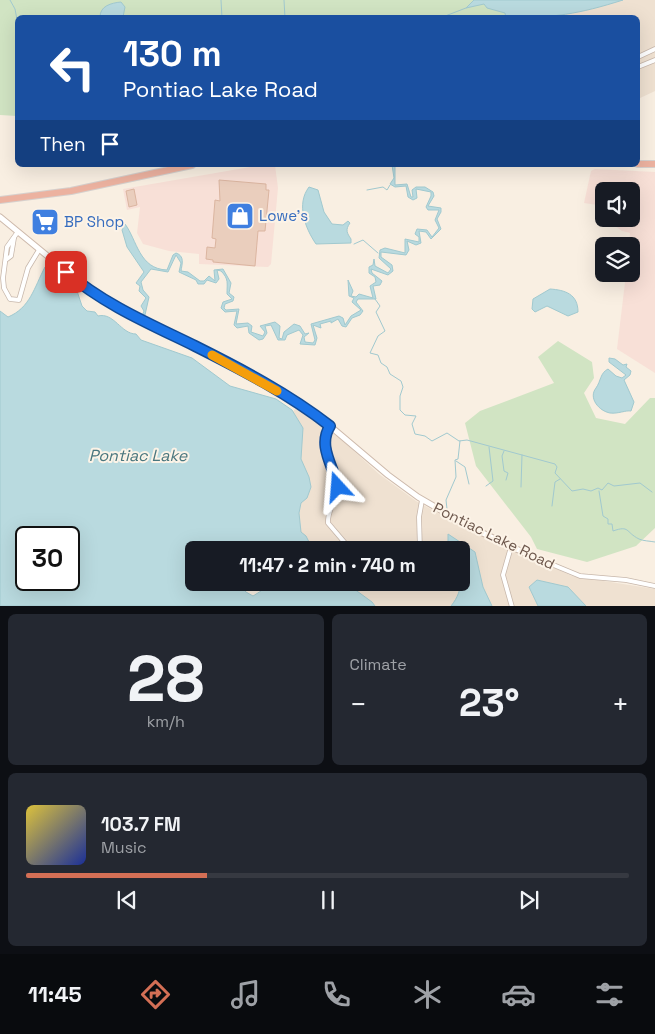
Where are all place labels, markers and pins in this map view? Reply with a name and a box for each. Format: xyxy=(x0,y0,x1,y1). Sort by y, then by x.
shop icon: Lowe's xyxy=(225,201,255,231)
place label: Lowe's xyxy=(259,206,308,225)
supermarket icon: BP Shop xyxy=(30,207,60,237)
place label: BP Shop xyxy=(64,212,124,231)
pin xyxy=(45,251,87,293)

